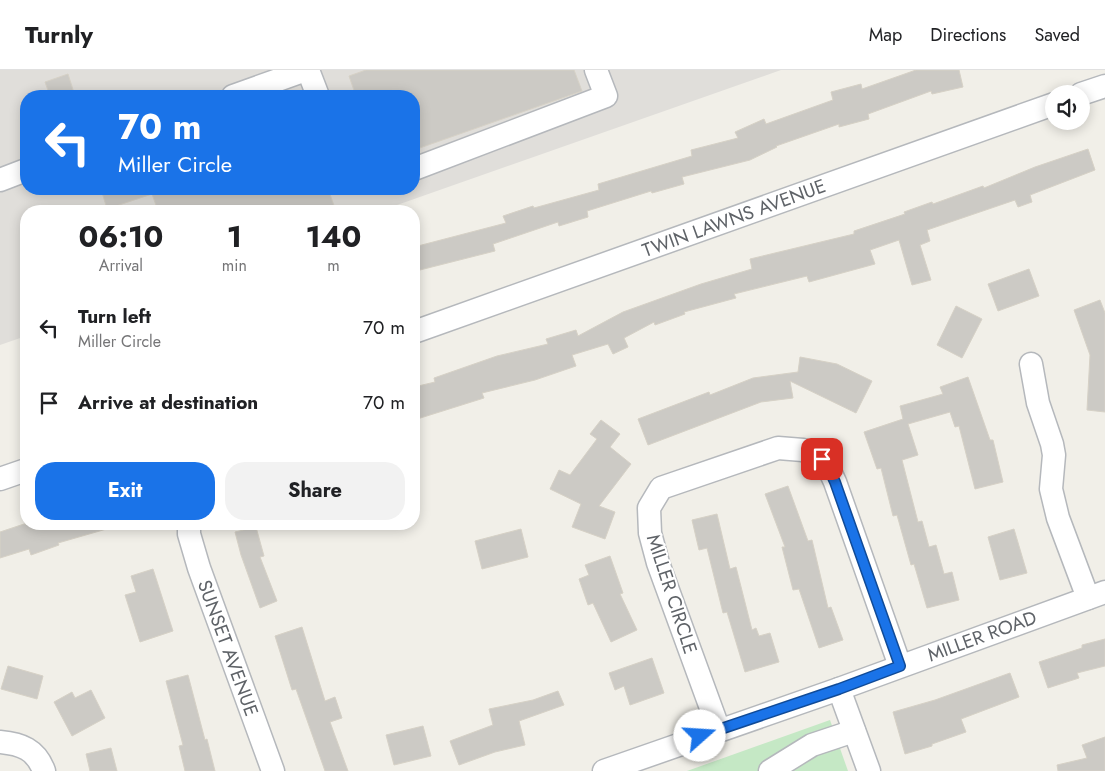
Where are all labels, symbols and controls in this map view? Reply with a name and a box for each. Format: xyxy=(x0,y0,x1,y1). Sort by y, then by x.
text: Turnly xyxy=(25,17,93,52)
text: Map xyxy=(869,22,902,48)
text: Directions xyxy=(930,22,1006,48)
text: Saved xyxy=(1034,22,1080,48)
map controls xyxy=(1045,85,1090,130)
button: sound xyxy=(1045,85,1090,130)
text: 70 m xyxy=(118,102,201,152)
icon: left xyxy=(35,110,100,175)
text: Miller Circle xyxy=(118,148,232,180)
street label: TWIN LAWNS AVENUE xyxy=(639,172,829,264)
text: 06:10 xyxy=(79,215,163,258)
text: 1 xyxy=(227,215,242,258)
text: 140 xyxy=(305,215,361,258)
text: Arrival xyxy=(99,254,143,277)
text: min xyxy=(222,254,247,277)
text: m xyxy=(327,254,340,277)
text: Turn left xyxy=(78,303,151,330)
icon: left xyxy=(35,314,63,342)
text: 70 m xyxy=(363,314,405,341)
text: Miller Circle xyxy=(78,330,161,353)
icon: arrive xyxy=(35,389,63,417)
text: Arrive at destination xyxy=(78,389,258,416)
text: 70 m xyxy=(363,389,405,416)
pin xyxy=(801,438,843,480)
icon: arrive xyxy=(808,445,836,473)
button: Exit xyxy=(35,462,215,520)
button: Share xyxy=(225,462,405,520)
street label: MILLER CIRCLE xyxy=(640,531,704,657)
street label: SUNSET AVENUE xyxy=(191,576,265,720)
street label: MILLER ROAD xyxy=(924,604,1040,668)
position arrow xyxy=(673,709,725,761)

